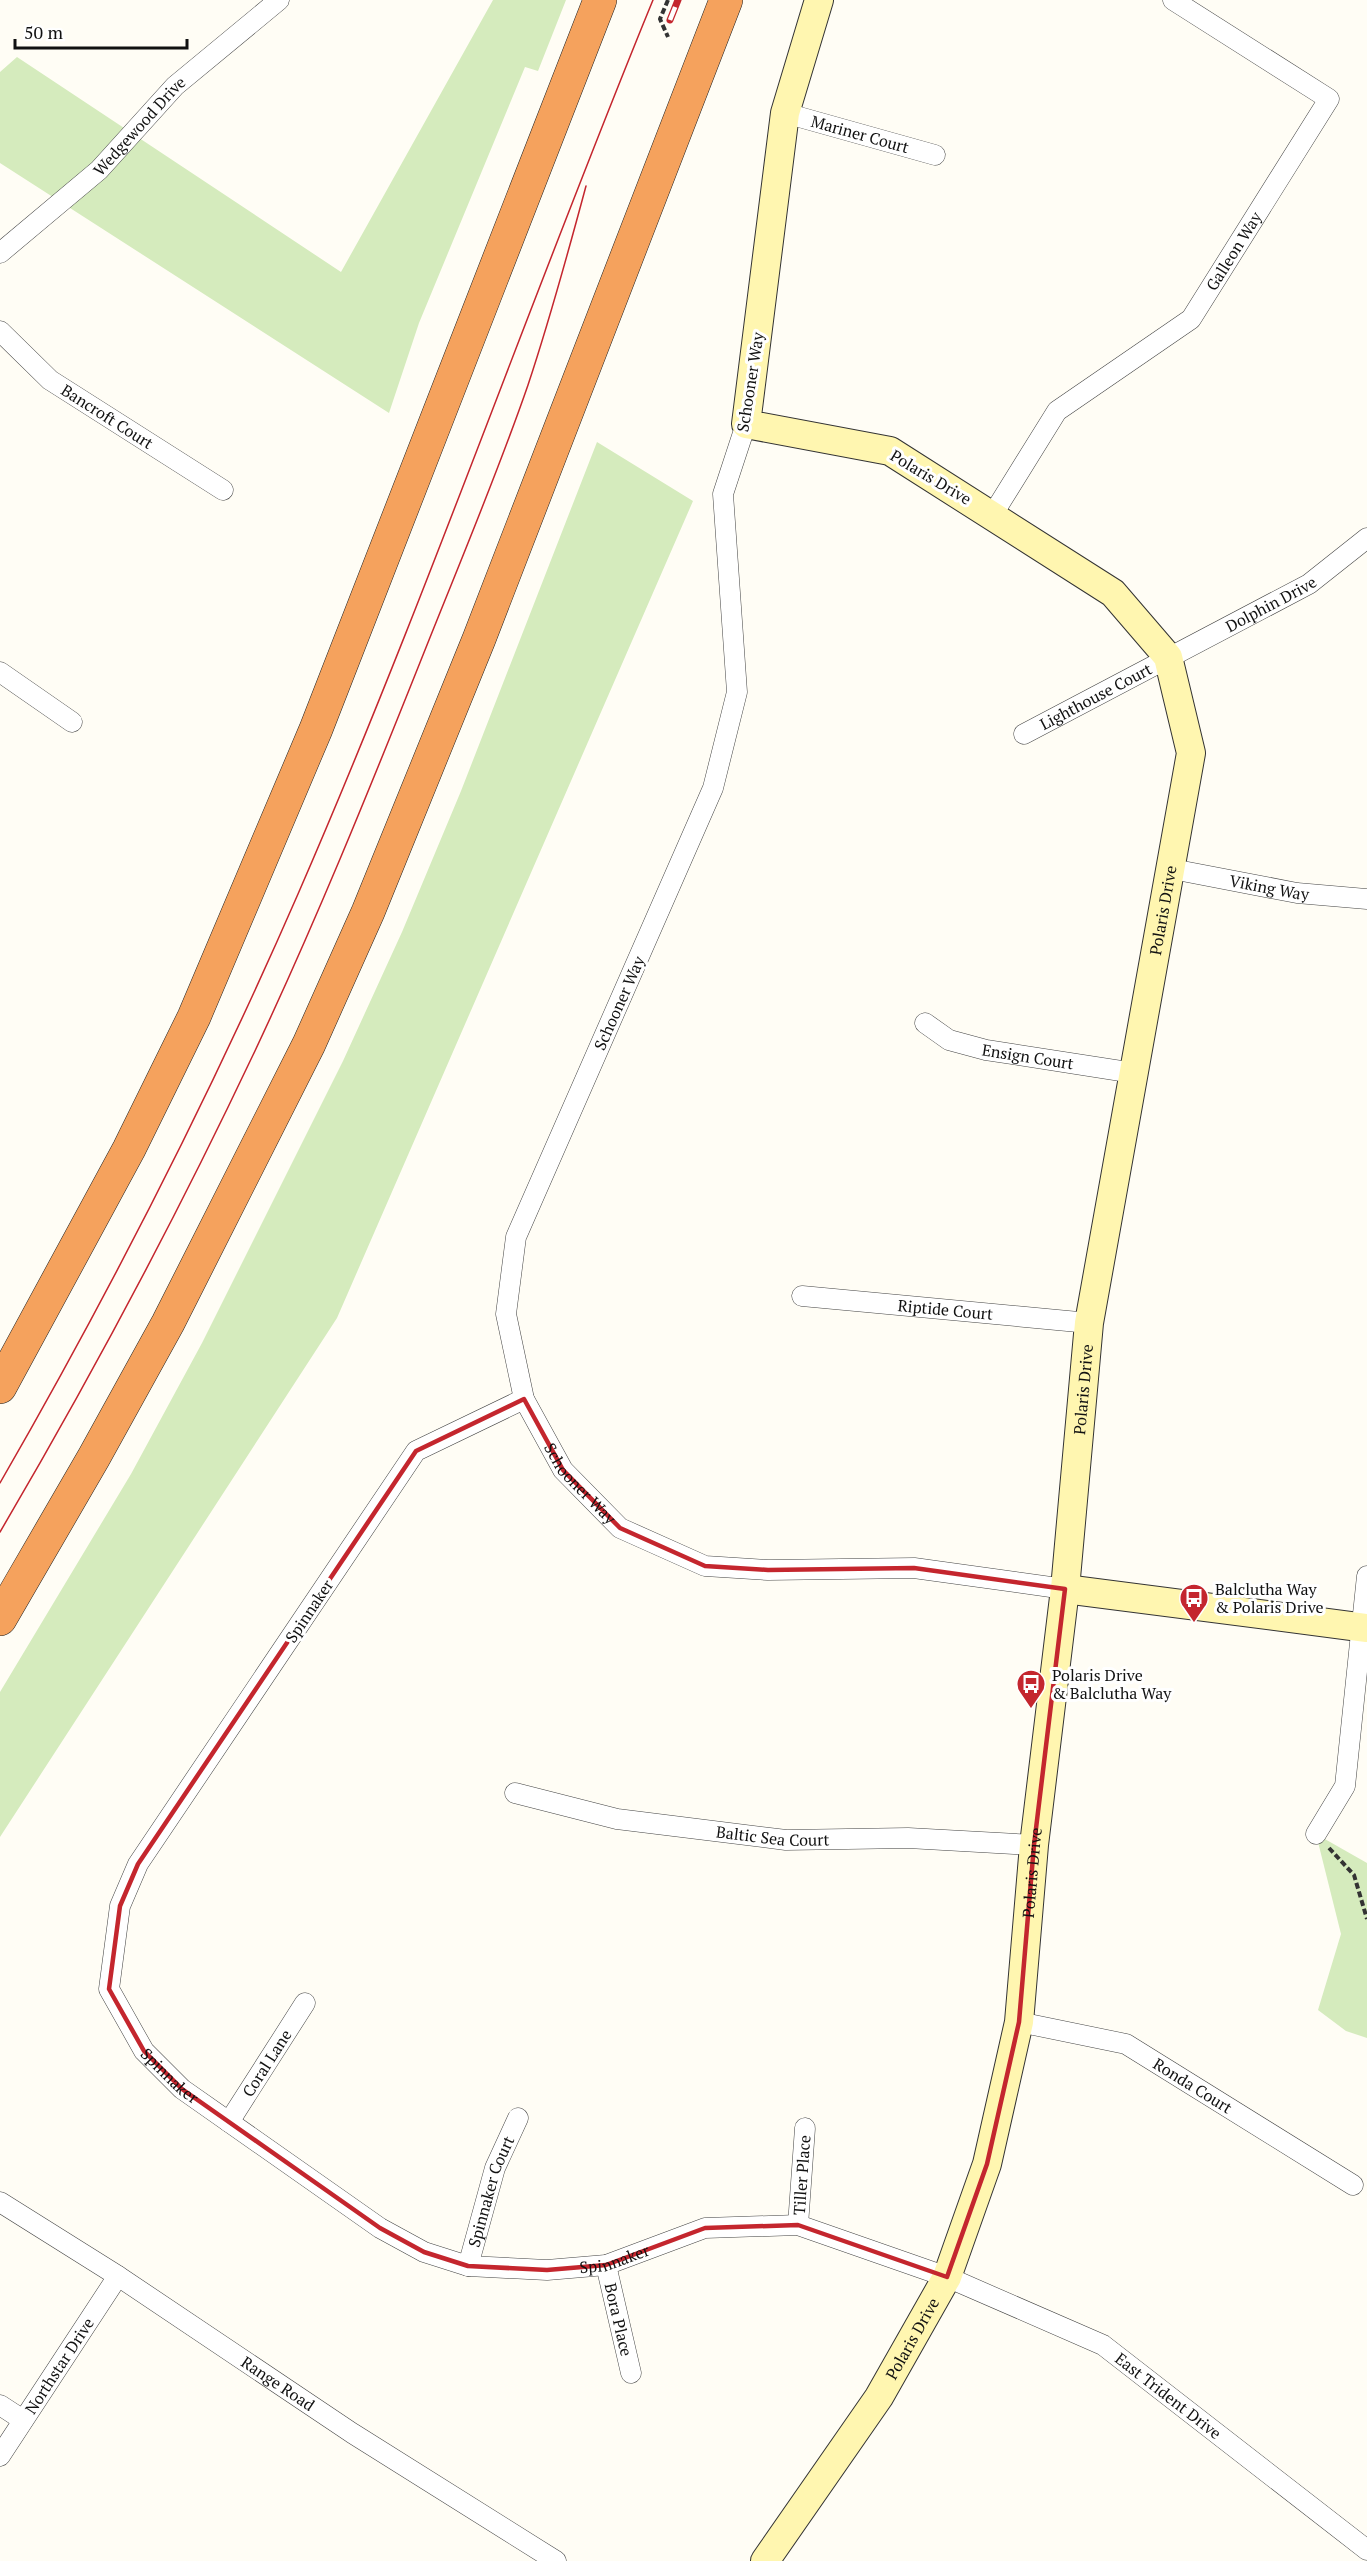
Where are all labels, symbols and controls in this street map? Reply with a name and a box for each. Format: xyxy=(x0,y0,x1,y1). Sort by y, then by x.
scale bar xyxy=(15,12,188,50)
text: 50 m xyxy=(24,20,64,44)
street label: Wedgewood Drive xyxy=(88,71,190,180)
street label: Mariner Court xyxy=(809,110,912,158)
street label: Galleon Way xyxy=(1201,207,1267,295)
street label: Schooner Way xyxy=(731,330,769,433)
street label: Bancroft Court xyxy=(57,379,158,454)
street label: Polaris Drive xyxy=(886,444,976,510)
street label: Dolphin Drive xyxy=(1222,571,1321,637)
street label: Lighthouse Court xyxy=(1036,658,1156,735)
street label: Polaris Drive xyxy=(1144,864,1182,957)
street label: Viking Way xyxy=(1227,869,1311,905)
street label: Schooner Way xyxy=(588,952,650,1054)
street label: Ensign Court xyxy=(980,1039,1075,1074)
street label: Riptide Court xyxy=(897,1294,994,1325)
street label: Polaris Drive xyxy=(1068,1343,1098,1436)
street label: Schooner Way xyxy=(539,1439,622,1529)
street label: Spinnaker xyxy=(280,1574,339,1647)
place label: Balclutha Way & Polaris Drive xyxy=(1215,1578,1324,1618)
bus stop icon: Balclutha Way & Polaris Drive xyxy=(1178,1582,1210,1624)
place label: Polaris Drive & Balclutha Way xyxy=(1052,1664,1172,1704)
bus stop icon: Polaris Drive & Balclutha Way xyxy=(1015,1668,1047,1710)
street label: Baltic Sea Court xyxy=(715,1820,829,1851)
street label: Polaris Drive xyxy=(1017,1826,1047,1919)
street label: Coral Lane xyxy=(237,2025,296,2101)
street label: Spinnaker xyxy=(136,2043,204,2109)
street label: Ronda Court xyxy=(1149,2053,1237,2118)
street label: Spinnaker Court xyxy=(463,2132,519,2250)
street label: Tiller Place xyxy=(788,2134,815,2216)
street label: Spinnaker xyxy=(579,2239,653,2278)
street label: Bora Place xyxy=(600,2281,638,2358)
street label: Polaris Drive xyxy=(880,2294,944,2383)
street label: Northstar Drive xyxy=(20,2313,99,2418)
street label: East Trident Drive xyxy=(1111,2347,1226,2444)
street label: Range Road xyxy=(237,2351,319,2416)

